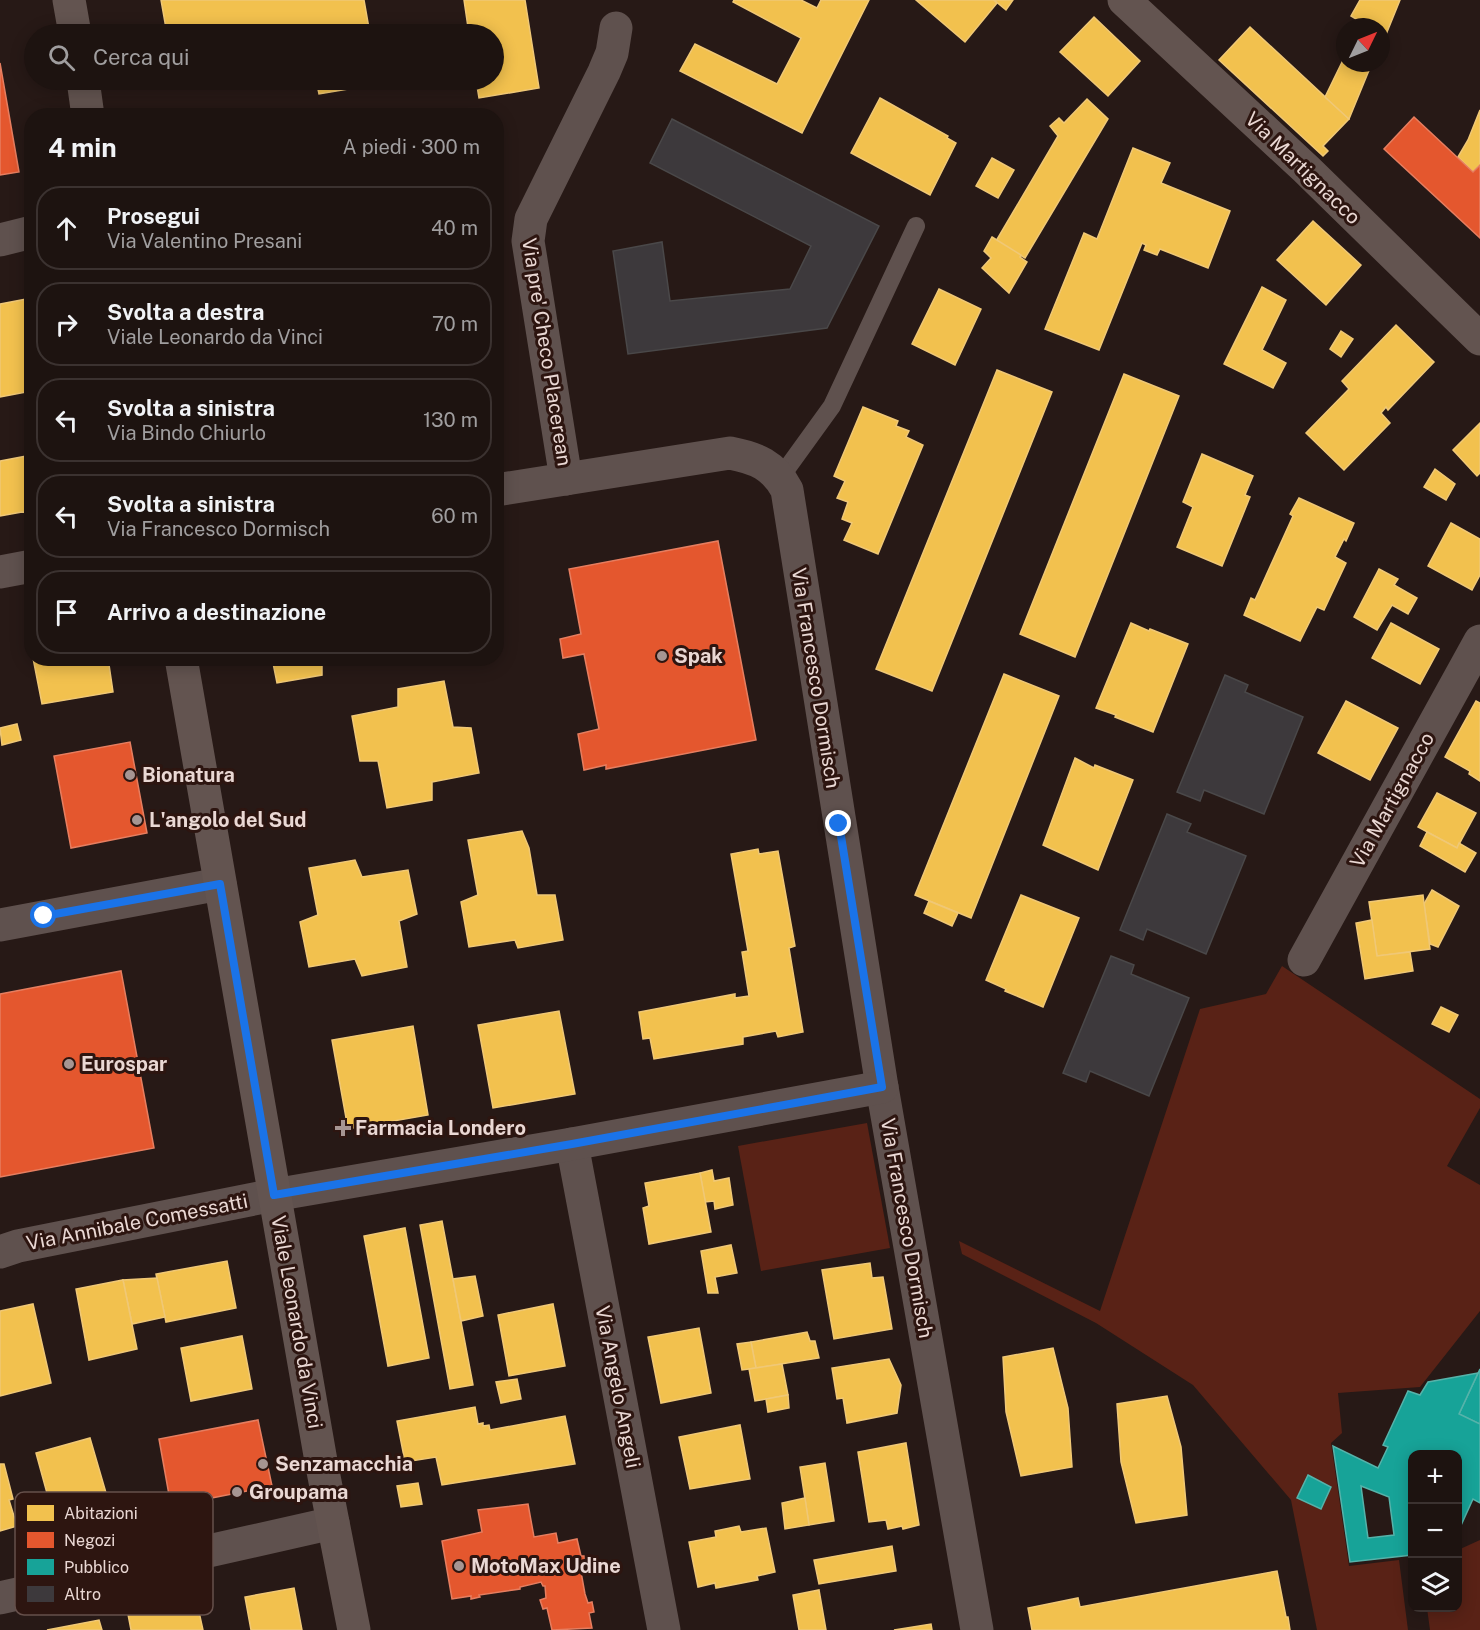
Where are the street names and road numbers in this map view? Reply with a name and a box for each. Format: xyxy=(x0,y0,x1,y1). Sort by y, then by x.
street label: Via Martignacco xyxy=(1240,107,1366,229)
street label: Via pre' Checo Placerean xyxy=(517,236,577,468)
street label: Via Francesco Dormisch xyxy=(787,566,845,790)
street label: Via Martignacco xyxy=(1345,728,1439,872)
street label: Via Francesco Dormisch xyxy=(876,1116,938,1340)
street label: Via Annibale Comessatti xyxy=(24,1189,250,1255)
street label: Viale Leonardo da Vinci xyxy=(266,1214,328,1430)
street label: Via Angelo Angeli xyxy=(590,1304,646,1470)

